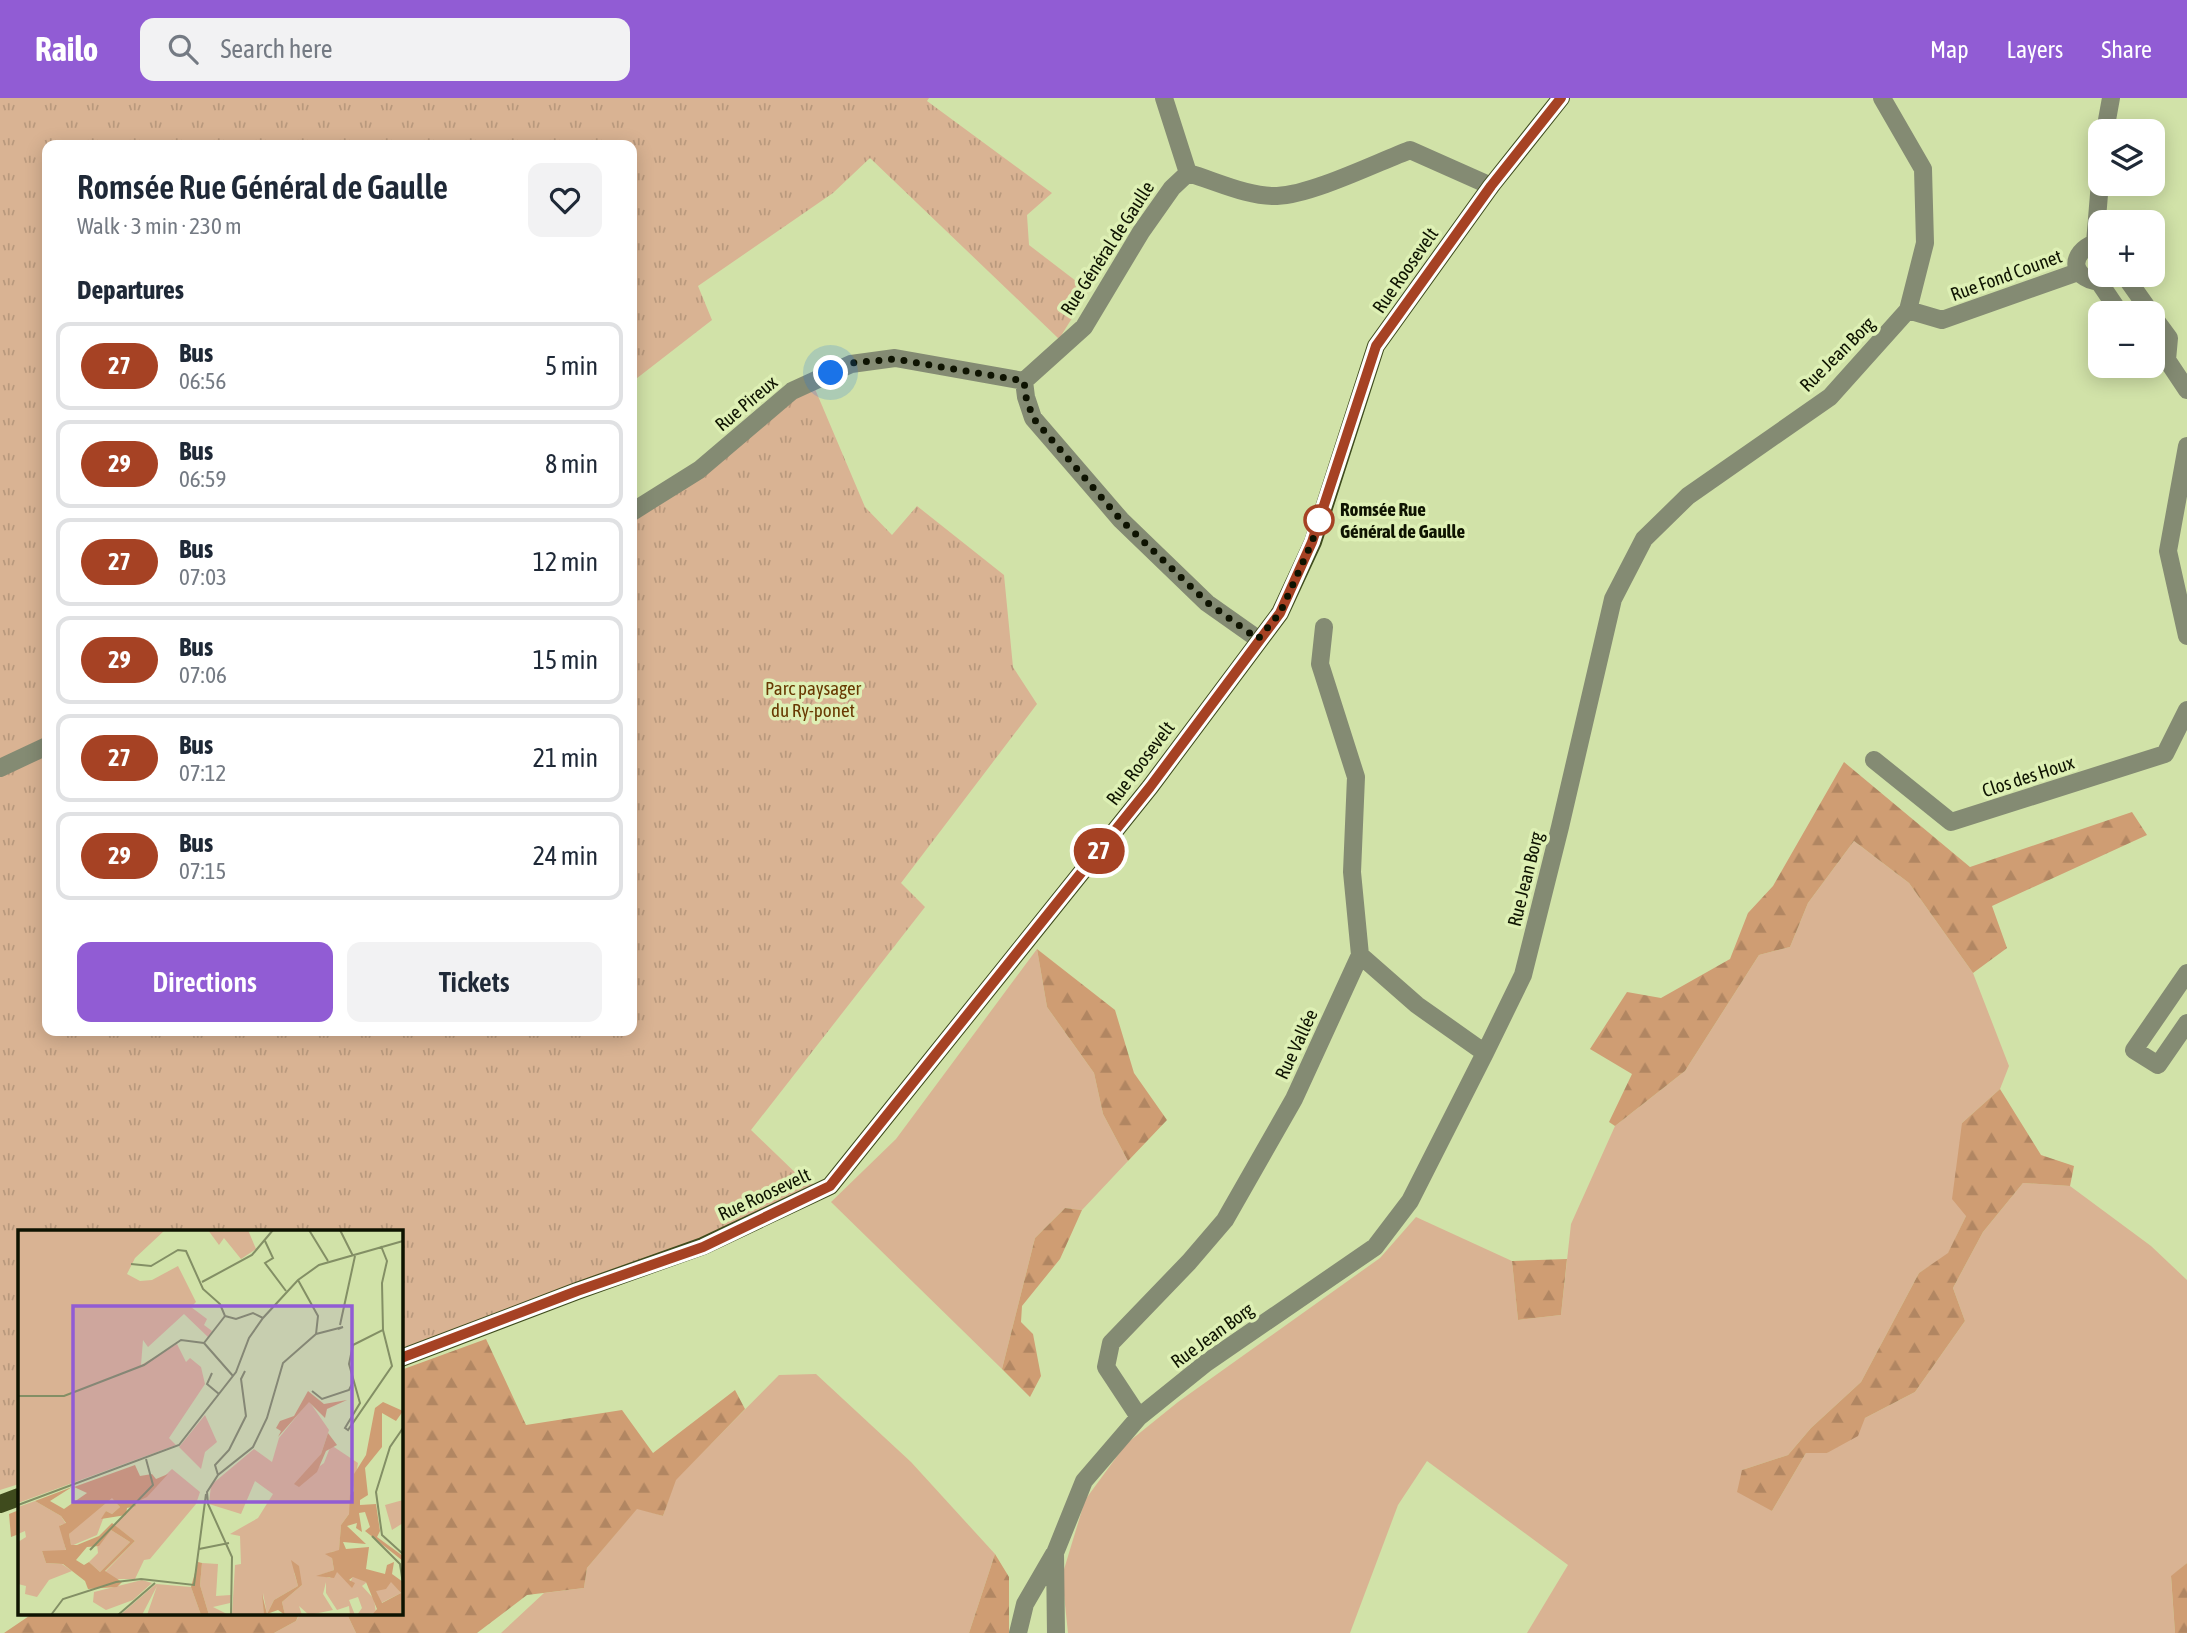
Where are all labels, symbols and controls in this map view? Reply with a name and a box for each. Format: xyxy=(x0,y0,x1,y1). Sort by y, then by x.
search box xyxy=(140,18,630,81)
text: Railo xyxy=(35,30,98,68)
icon: search xyxy=(164,30,202,68)
text: Search here xyxy=(220,34,333,64)
text: Map xyxy=(1930,36,1969,63)
text: Layers xyxy=(2007,36,2063,63)
text: Share xyxy=(2101,36,2152,63)
map controls xyxy=(2088,119,2165,378)
button: layers xyxy=(2088,119,2165,196)
button: heart xyxy=(528,163,602,237)
text: Romsée Rue Général de Gaulle xyxy=(77,168,448,206)
street label: Rue Général de Gaulle xyxy=(1056,177,1158,319)
button: + xyxy=(2088,210,2165,287)
text: Walk · 3 min · 230 m xyxy=(77,213,241,239)
street label: Rue Roosevelt xyxy=(1368,223,1442,317)
street label: Rue Fond Counet xyxy=(1947,245,2065,305)
text: Departures xyxy=(77,275,184,305)
button: − xyxy=(2088,301,2165,378)
street label: Rue Jean Borg xyxy=(1795,312,1879,396)
text: Bus xyxy=(179,338,213,368)
text: 5 min xyxy=(545,351,598,381)
text: 27 xyxy=(108,352,131,379)
your location xyxy=(813,355,848,390)
text: 06:56 xyxy=(179,368,226,394)
street label: Rue Pireux xyxy=(710,370,782,435)
text: Bus xyxy=(179,436,213,466)
text: 8 min xyxy=(545,449,598,479)
text: 29 xyxy=(108,450,131,477)
text: 06:59 xyxy=(179,466,226,492)
place label: Romsée Rue Général de Gaulle xyxy=(1340,498,1465,542)
marker: Romsée Rue Général de Gaulle xyxy=(1304,505,1334,535)
text: Bus xyxy=(179,534,213,564)
text: 12 min xyxy=(533,547,598,577)
text: 27 xyxy=(108,548,131,575)
text: 07:03 xyxy=(179,564,227,590)
text: Bus xyxy=(179,632,213,662)
text: 15 min xyxy=(533,645,598,675)
text: 29 xyxy=(108,646,131,673)
text: 07:06 xyxy=(179,662,227,688)
park label: Parc paysager du Ry-ponet xyxy=(765,677,862,721)
street label: Rue Roosevelt xyxy=(1101,717,1179,809)
text: Bus xyxy=(179,730,213,760)
text: 21 min xyxy=(533,743,598,773)
text: 27 xyxy=(108,744,131,771)
street label: Clos des Houx xyxy=(1979,751,2077,801)
text: 07:12 xyxy=(179,760,226,786)
text: Bus xyxy=(179,828,213,858)
line badge: 27 xyxy=(1068,828,1130,874)
street label: Rue Jean Borg xyxy=(1503,829,1548,928)
text: 27 xyxy=(1088,837,1110,864)
text: 24 min xyxy=(533,841,598,871)
text: 29 xyxy=(108,842,131,869)
text: 07:15 xyxy=(179,858,226,884)
button: Directions xyxy=(77,942,333,1022)
button: Tickets xyxy=(347,942,602,1022)
street label: Rue Vallée xyxy=(1270,1006,1322,1082)
street label: Rue Roosevelt xyxy=(714,1163,814,1225)
inset map xyxy=(18,1230,402,1616)
street label: Rue Jean Borg xyxy=(1167,1297,1258,1372)

